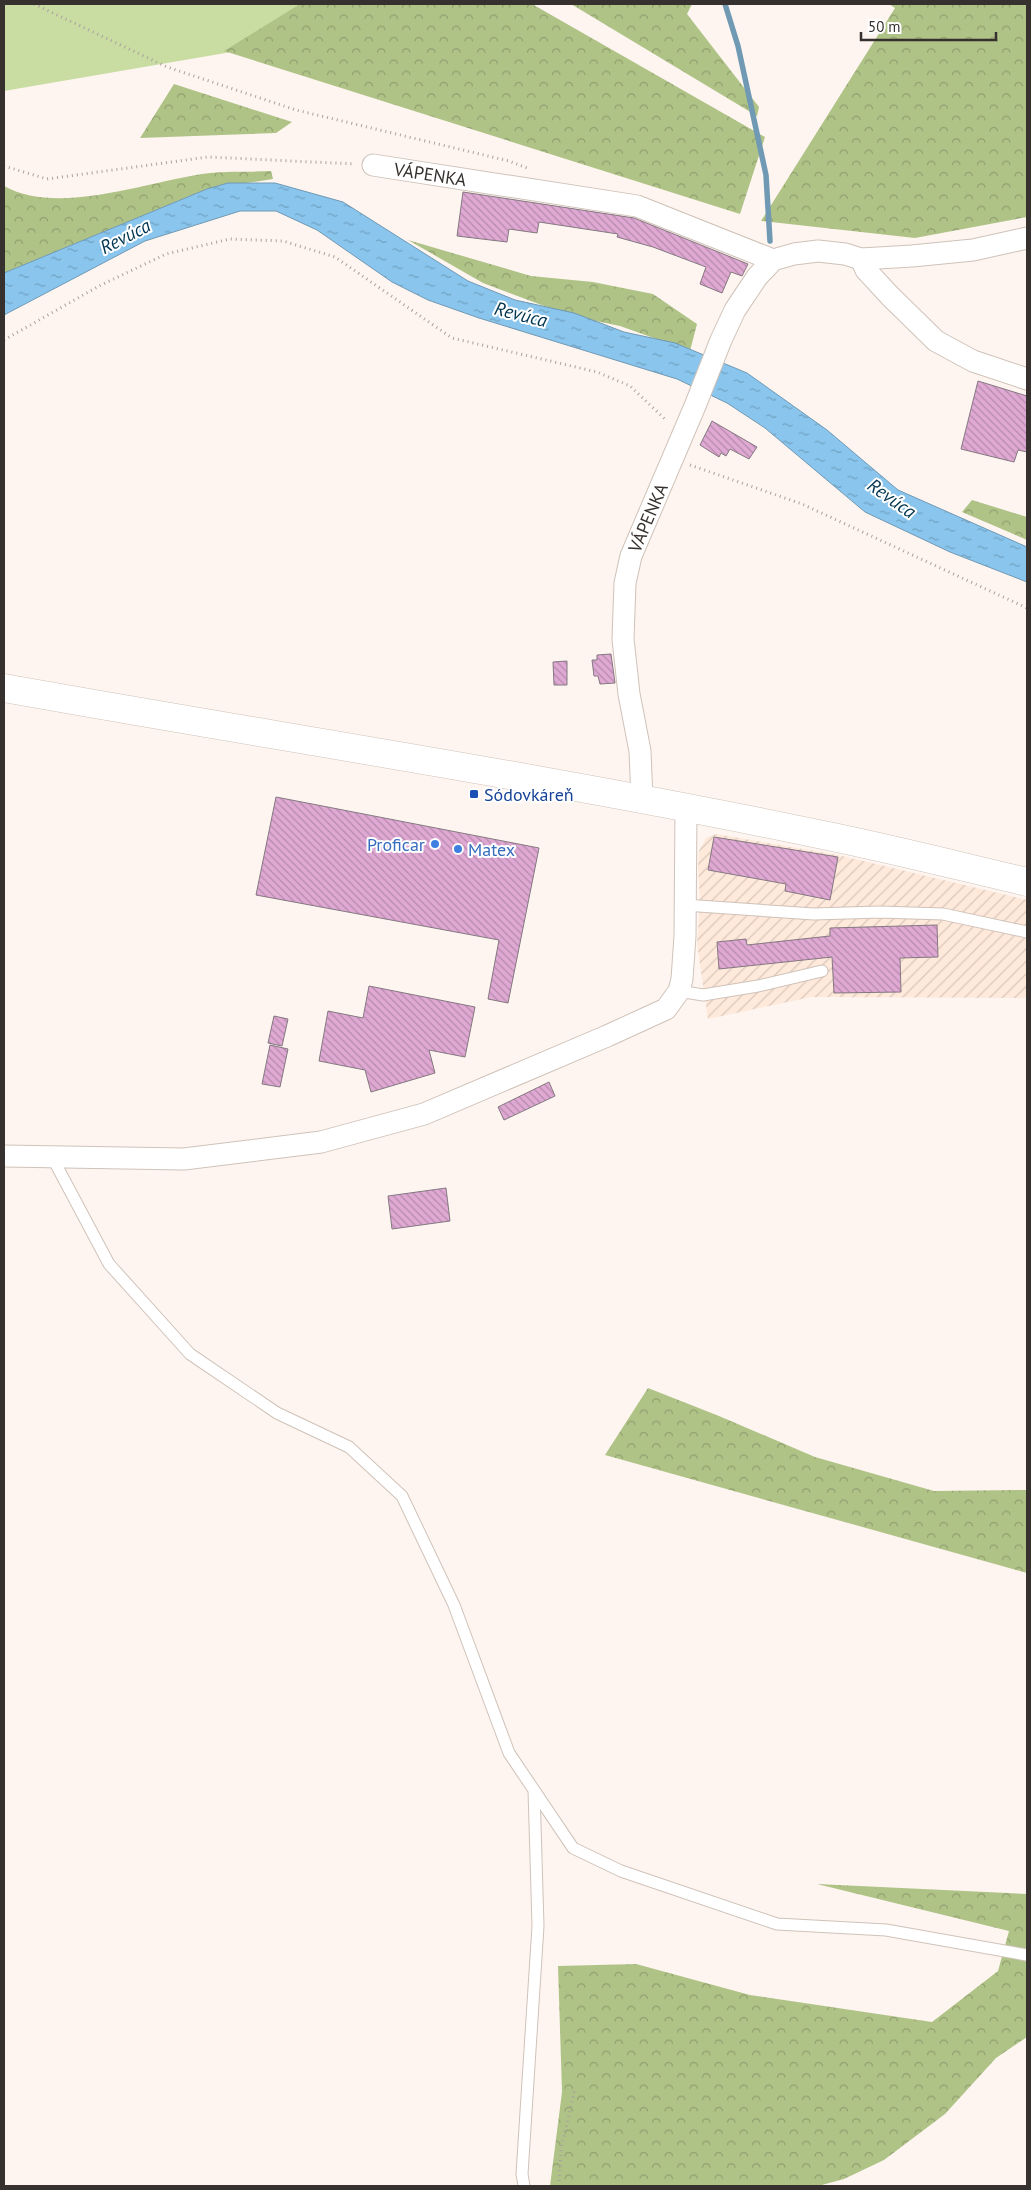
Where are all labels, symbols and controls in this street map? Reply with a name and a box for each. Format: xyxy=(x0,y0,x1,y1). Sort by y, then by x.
scale bar xyxy=(861,10,996,42)
text: 50 m xyxy=(868,17,901,36)
street label: VÁPENKA xyxy=(392,157,469,191)
water label: Revúca xyxy=(96,213,155,259)
water label: Revúca xyxy=(492,296,551,332)
water label: Revúca xyxy=(863,473,921,524)
street label: VÁPENKA xyxy=(622,479,672,556)
place label: Sódovkáreň xyxy=(484,783,574,806)
marker: Sódovkáreň xyxy=(468,788,480,800)
place label: Proficar xyxy=(367,833,425,856)
marker: Proficar xyxy=(429,838,441,850)
place label: Matex xyxy=(468,838,515,861)
marker: Matex xyxy=(452,843,464,855)

